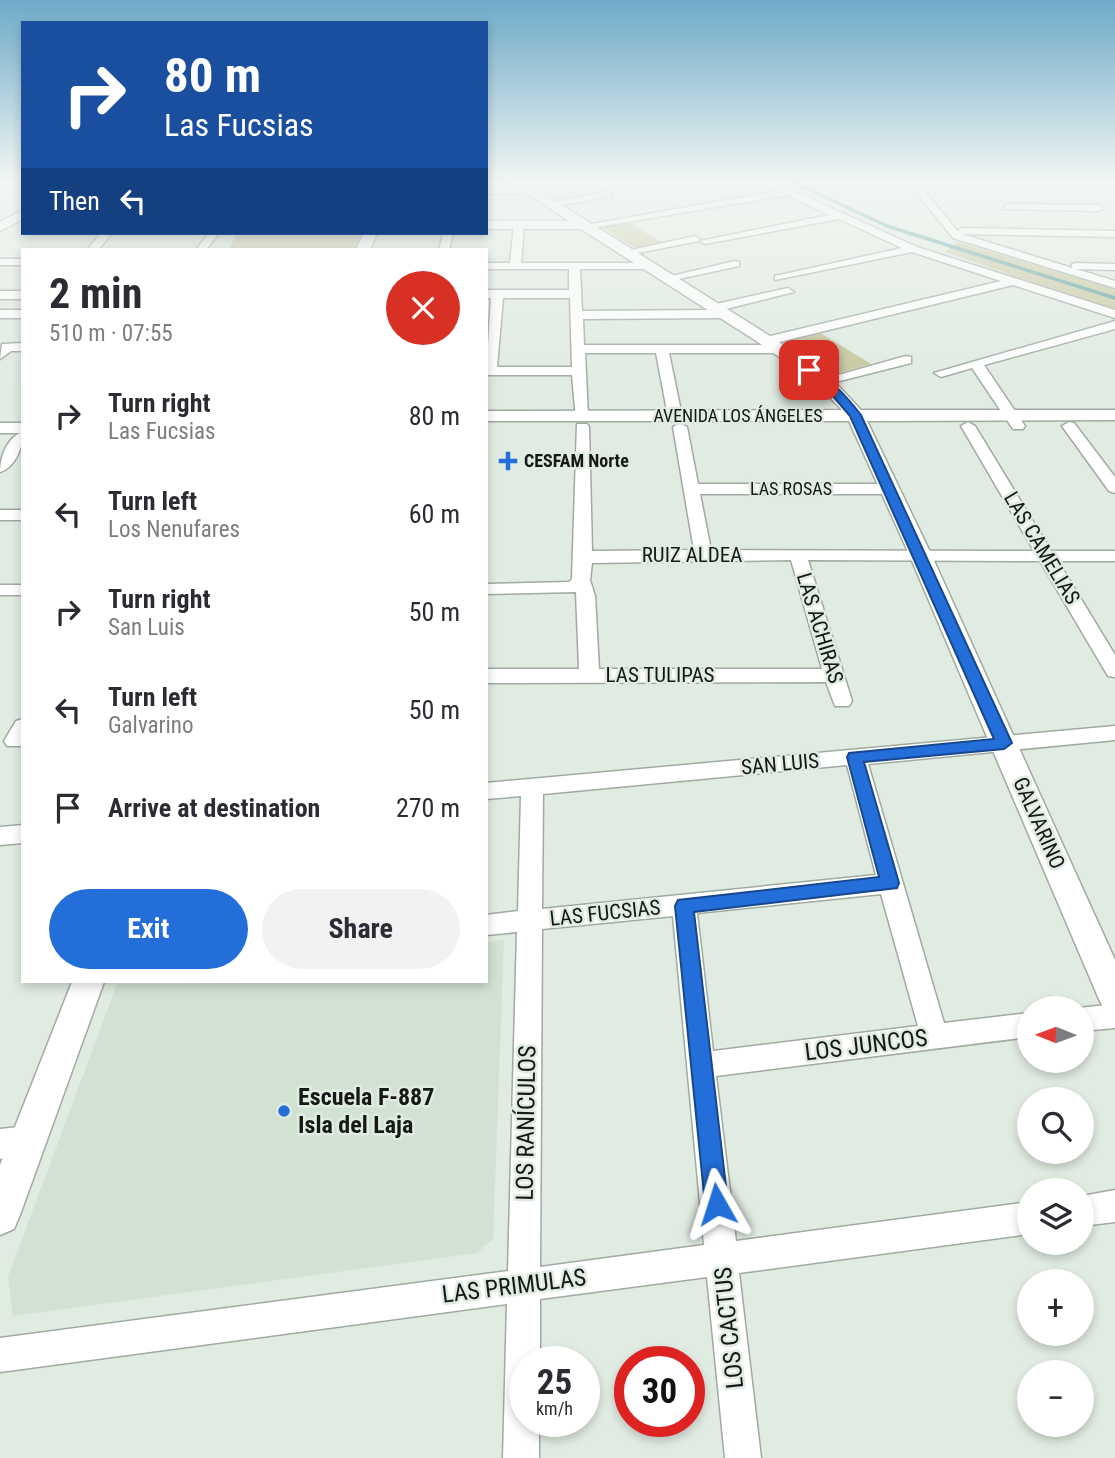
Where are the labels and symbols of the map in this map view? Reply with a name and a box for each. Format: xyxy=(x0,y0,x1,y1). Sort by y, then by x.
pin xyxy=(779,340,839,400)
street label: AVENIDA LOS ÁNGELES xyxy=(653,405,823,426)
place label: CESFAM Norte xyxy=(524,450,629,471)
marker: CESFAM Norte xyxy=(498,451,518,471)
street label: LAS ROSAS xyxy=(750,478,832,499)
street label: LAS CAMELIAS xyxy=(999,487,1085,609)
street label: RUIZ ALDEA xyxy=(642,543,742,567)
street label: LAS ACHIRAS xyxy=(792,570,848,686)
street label: LAS TULIPAS xyxy=(606,663,714,687)
street label: SAN LUIS xyxy=(740,749,820,779)
street label: GALVARINO xyxy=(1008,773,1070,873)
street label: LAS FUCSIAS xyxy=(548,895,662,931)
north arrow xyxy=(1017,996,1094,1073)
street label: LOS JUNCOS xyxy=(803,1024,929,1066)
street label: LOS RANÍCULOS xyxy=(511,1045,541,1201)
place label: Escuela F-887 Isla del Laja xyxy=(298,1083,434,1139)
marker: Escuela F-887 Isla del Laja xyxy=(276,1103,292,1119)
position arrow xyxy=(680,1167,754,1241)
street label: LAS PRIMULAS xyxy=(440,1263,588,1309)
street label: LOS CACTUS xyxy=(709,1266,749,1390)
speed limit sign: 30 xyxy=(614,1346,705,1437)

